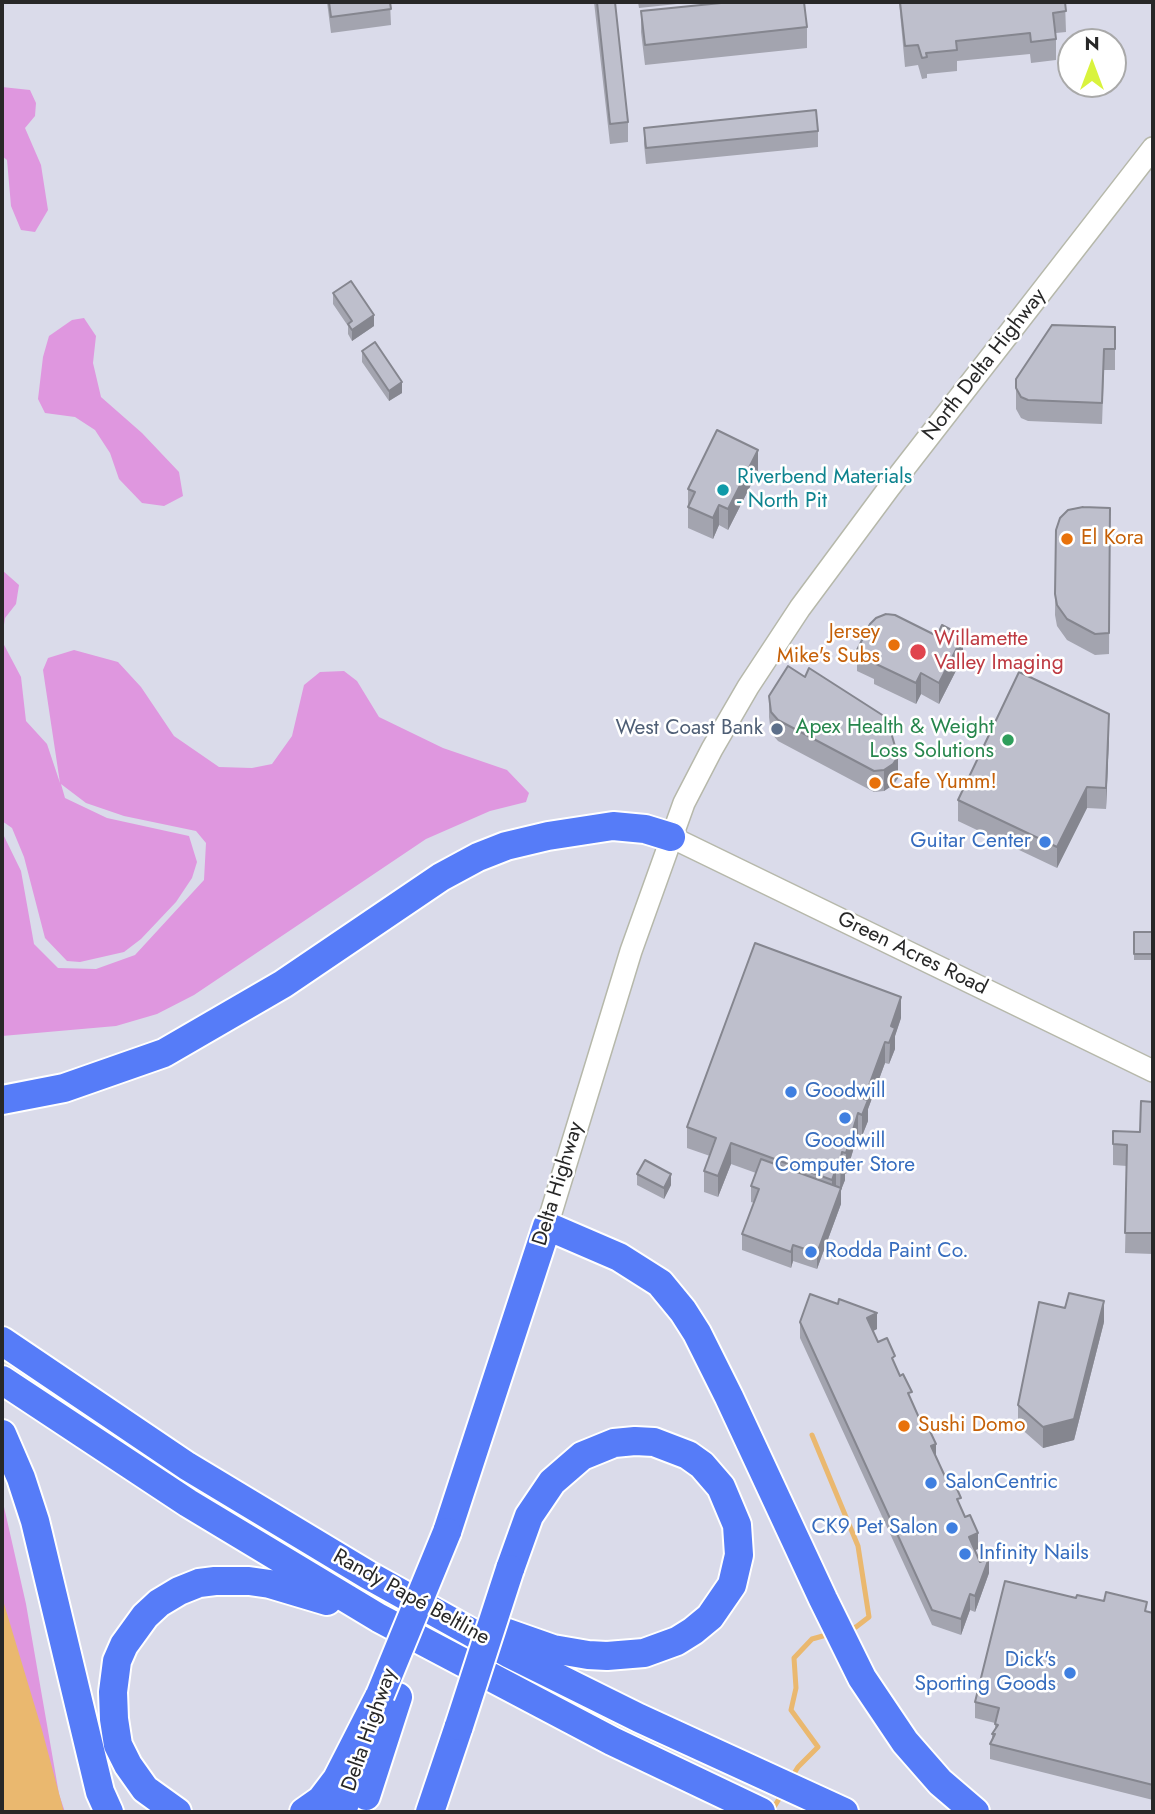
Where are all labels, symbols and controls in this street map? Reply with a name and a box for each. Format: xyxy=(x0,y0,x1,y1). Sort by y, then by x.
north arrow xyxy=(1057,28,1127,98)
text: N xyxy=(1084,30,1100,57)
street label: North Delta Highway xyxy=(918,284,1052,446)
place label: Riverbend Materials - North Pit xyxy=(737,465,912,515)
marker: Riverbend Materials - North Pit xyxy=(715,482,731,498)
place label: El Kora xyxy=(1081,526,1144,552)
marker: El Kora xyxy=(1059,531,1075,547)
place label: Jersey Mike's Subs xyxy=(777,620,880,670)
place label: Willamette Valley Imaging xyxy=(934,627,1064,677)
marker: Jersey Mike's Subs xyxy=(886,637,902,653)
marker: Willamette Valley Imaging xyxy=(908,642,928,662)
place label: Apex Health & Weight Loss Solutions xyxy=(796,715,994,765)
place label: West Coast Bank xyxy=(615,716,763,742)
marker: West Coast Bank xyxy=(769,721,785,737)
marker: Apex Health & Weight Loss Solutions xyxy=(1000,732,1016,748)
place label: Cafe Yumm! xyxy=(889,770,997,796)
marker: Cafe Yumm! xyxy=(867,775,883,791)
place label: Guitar Center xyxy=(910,829,1031,855)
marker: Guitar Center xyxy=(1037,834,1053,850)
street label: Green Acres Road xyxy=(833,907,991,1001)
place label: Goodwill xyxy=(805,1079,886,1105)
marker: Goodwill xyxy=(783,1084,799,1100)
marker: Goodwill Computer Store xyxy=(837,1110,853,1126)
street label: Delta Highway xyxy=(528,1119,590,1249)
place label: Goodwill Computer Store xyxy=(775,1129,915,1179)
place label: Rodda Paint Co. xyxy=(825,1239,968,1265)
marker: Rodda Paint Co. xyxy=(803,1244,819,1260)
place label: Sushi Domo xyxy=(918,1413,1025,1439)
marker: Sushi Domo xyxy=(896,1418,912,1434)
place label: SalonCentric xyxy=(945,1470,1058,1496)
marker: SalonCentric xyxy=(923,1475,939,1491)
place label: CK9 Pet Salon xyxy=(811,1515,938,1541)
marker: CK9 Pet Salon xyxy=(944,1520,960,1536)
place label: Infinity Nails xyxy=(979,1541,1089,1567)
street label: Randy Papé Beltline xyxy=(328,1545,494,1651)
marker: Infinity Nails xyxy=(957,1546,973,1562)
place label: Dick's Sporting Goods xyxy=(914,1648,1056,1698)
street label: Delta Highway xyxy=(337,1665,403,1795)
marker: Dick's Sporting Goods xyxy=(1062,1665,1078,1681)

